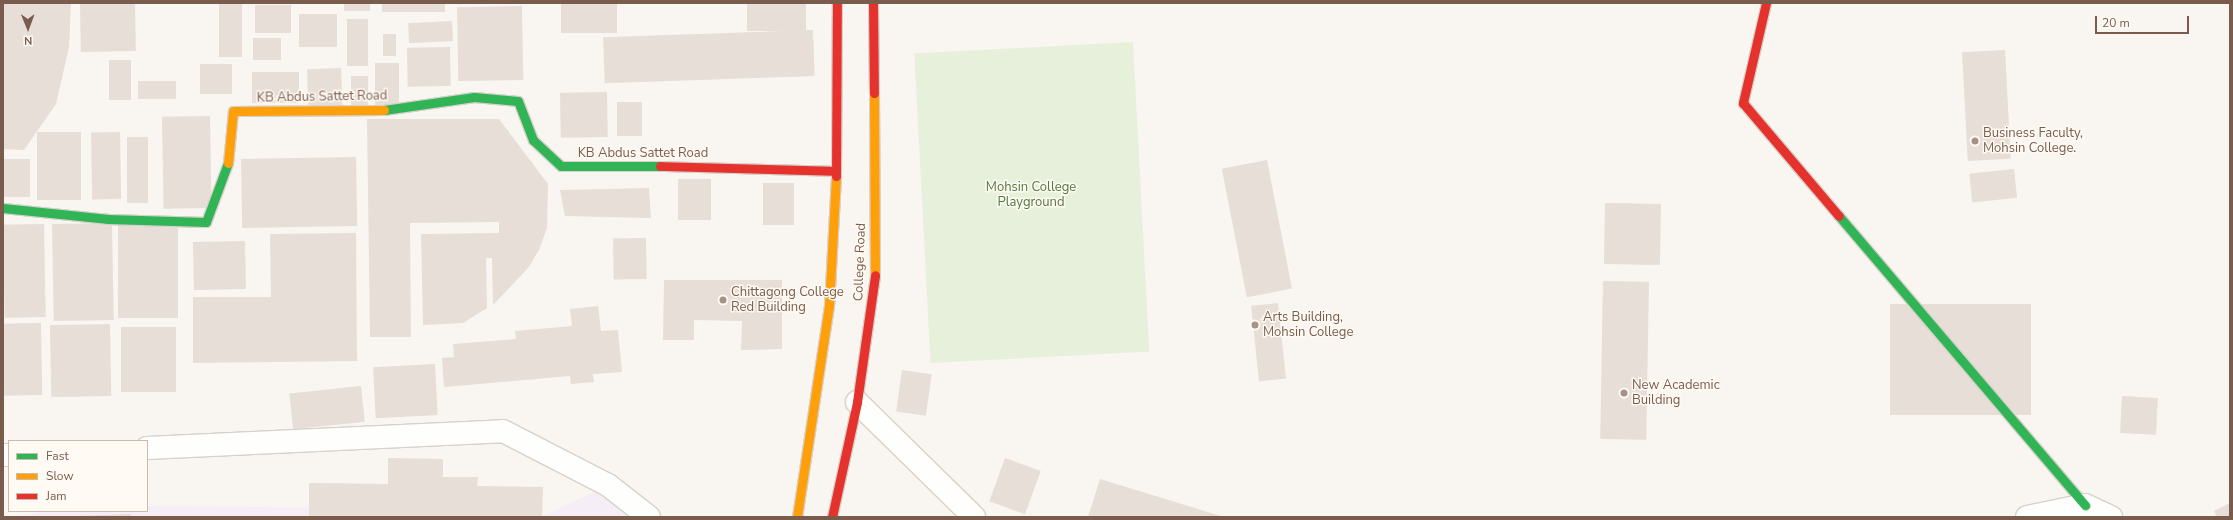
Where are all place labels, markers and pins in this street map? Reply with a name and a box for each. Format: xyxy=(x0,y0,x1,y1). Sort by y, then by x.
place label: Business Faculty, Mohsin College. xyxy=(1983,126,2083,157)
marker: Business Faculty, Mohsin College. xyxy=(1970,136,1980,146)
place label: Chittagong College Red Building xyxy=(731,285,844,316)
marker: Chittagong College Red Building xyxy=(718,295,728,305)
place label: Arts Building, Mohsin College xyxy=(1263,310,1353,341)
marker: Arts Building, Mohsin College xyxy=(1250,320,1260,330)
place label: New Academic Building xyxy=(1632,378,1720,409)
marker: New Academic Building xyxy=(1619,388,1629,398)

